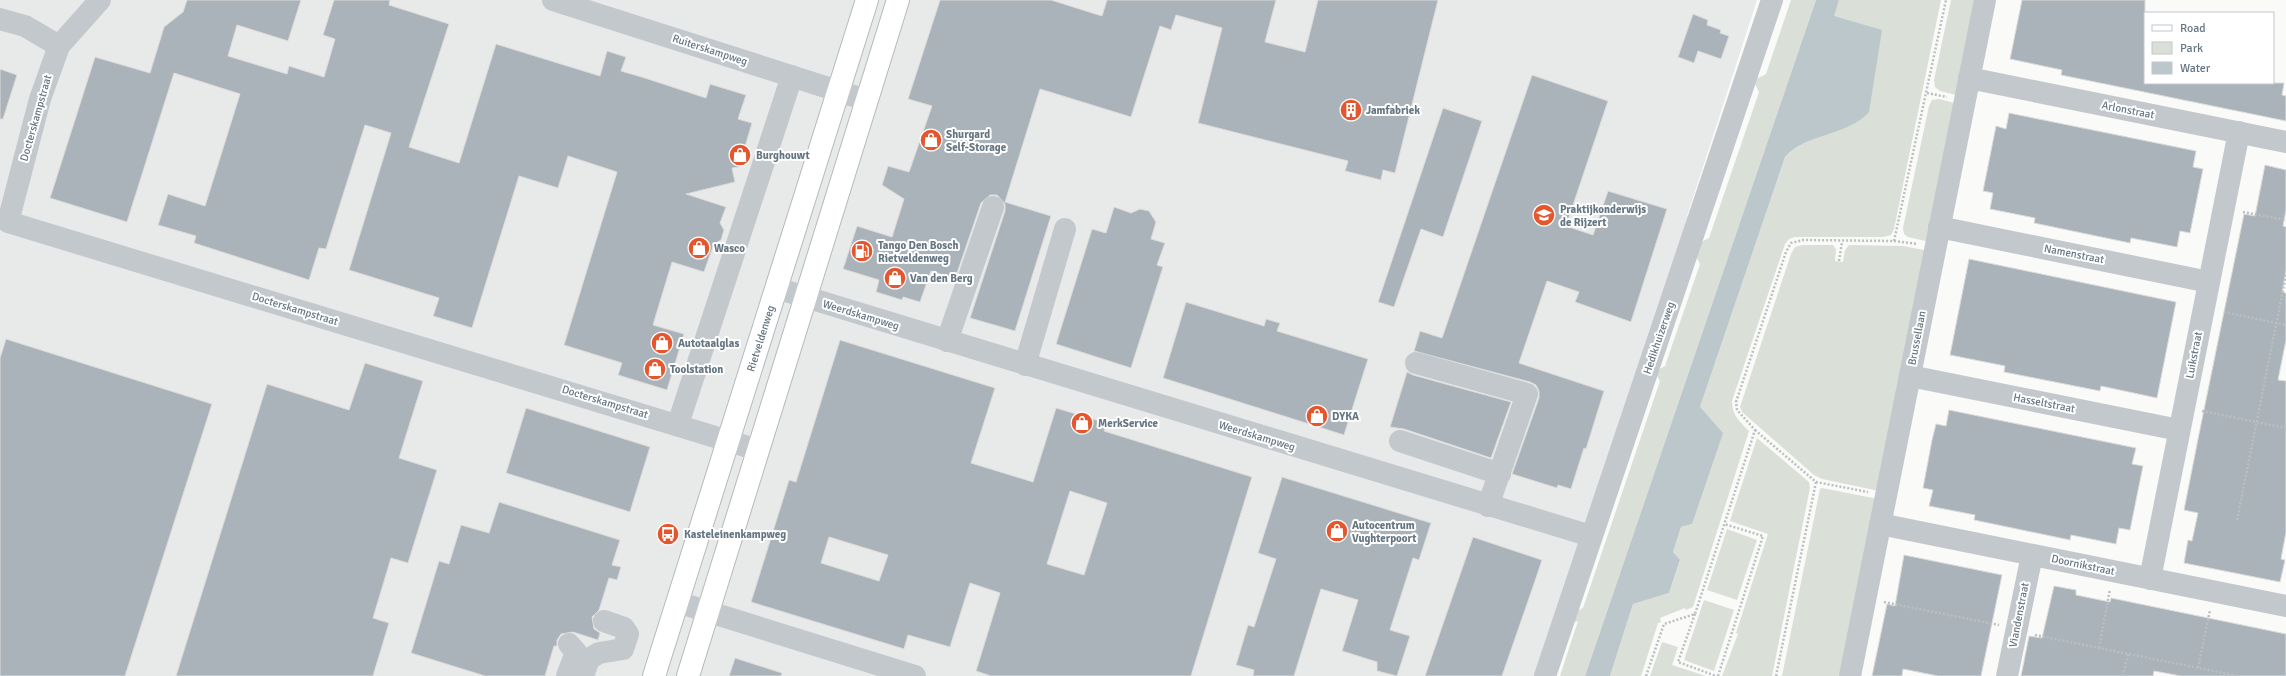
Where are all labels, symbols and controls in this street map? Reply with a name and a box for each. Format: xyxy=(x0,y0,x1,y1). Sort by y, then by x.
legend xyxy=(2144,12,2274,84)
text: Road xyxy=(2180,21,2206,36)
street label: Ruiterskampweg xyxy=(671,32,749,68)
text: Park xyxy=(2180,41,2203,56)
text: Water xyxy=(2180,61,2211,76)
street label: Docterskampstraat xyxy=(17,73,55,163)
building icon: Jamfabriek xyxy=(1338,97,1364,123)
street label: Arlonstraat xyxy=(2101,99,2155,121)
place label: Jamfabriek xyxy=(1366,104,1420,117)
shop icon: Shurgard Self-Storage xyxy=(918,127,944,153)
place label: Shurgard Self-Storage xyxy=(946,128,1007,154)
shop icon: Burghouwt xyxy=(727,142,753,168)
place label: Burghouwt xyxy=(756,149,810,162)
school or university icon: Praktijkonderwijs de Rijzert xyxy=(1531,202,1557,228)
place label: Praktijkonderwijs de Rijzert xyxy=(1560,203,1646,229)
shop icon: Wasco xyxy=(686,235,712,261)
fuel station icon: Tango Den Bosch Rietveldenweg xyxy=(849,238,875,264)
place label: Tango Den Bosch Rietveldenweg xyxy=(878,239,958,265)
place label: Wasco xyxy=(714,242,745,255)
street label: Namenstraat xyxy=(2043,242,2105,266)
shop icon: Van den Berg xyxy=(882,265,908,291)
place label: Van den Berg xyxy=(910,272,973,285)
street label: Docterskampstraat xyxy=(250,290,340,328)
street label: Weerdskampweg xyxy=(821,297,901,333)
street label: Hedikhuizerweg xyxy=(1641,300,1678,376)
street label: Rietveldenweg xyxy=(744,303,777,373)
street label: Brussellaan xyxy=(1905,310,1929,366)
shop icon: Autotaalglas xyxy=(649,330,675,356)
street label: Luikstraat xyxy=(2183,330,2205,380)
place label: Autotaalglas xyxy=(678,337,739,350)
shop icon: Toolstation xyxy=(642,356,668,382)
place label: Toolstation xyxy=(670,363,723,376)
street label: Docterskampstraat xyxy=(560,383,650,421)
street label: Hasseltstraat xyxy=(2012,391,2076,415)
shop icon: DYKA xyxy=(1304,403,1330,429)
shop icon: MerkService xyxy=(1069,410,1095,436)
place label: DYKA xyxy=(1332,410,1359,423)
place label: MerkService xyxy=(1098,417,1159,430)
street label: Weerdskampweg xyxy=(1217,418,1297,454)
shop icon: Autocentrum Vughterpoort xyxy=(1324,518,1350,544)
place label: Autocentrum Vughterpoort xyxy=(1352,519,1416,545)
bus stop icon: Kasteleinenkampweg xyxy=(655,521,681,547)
place label: Kasteleinenkampweg xyxy=(684,528,786,541)
street label: Doornikstraat xyxy=(2050,552,2116,578)
street label: Viandenstraat xyxy=(2006,581,2032,649)

